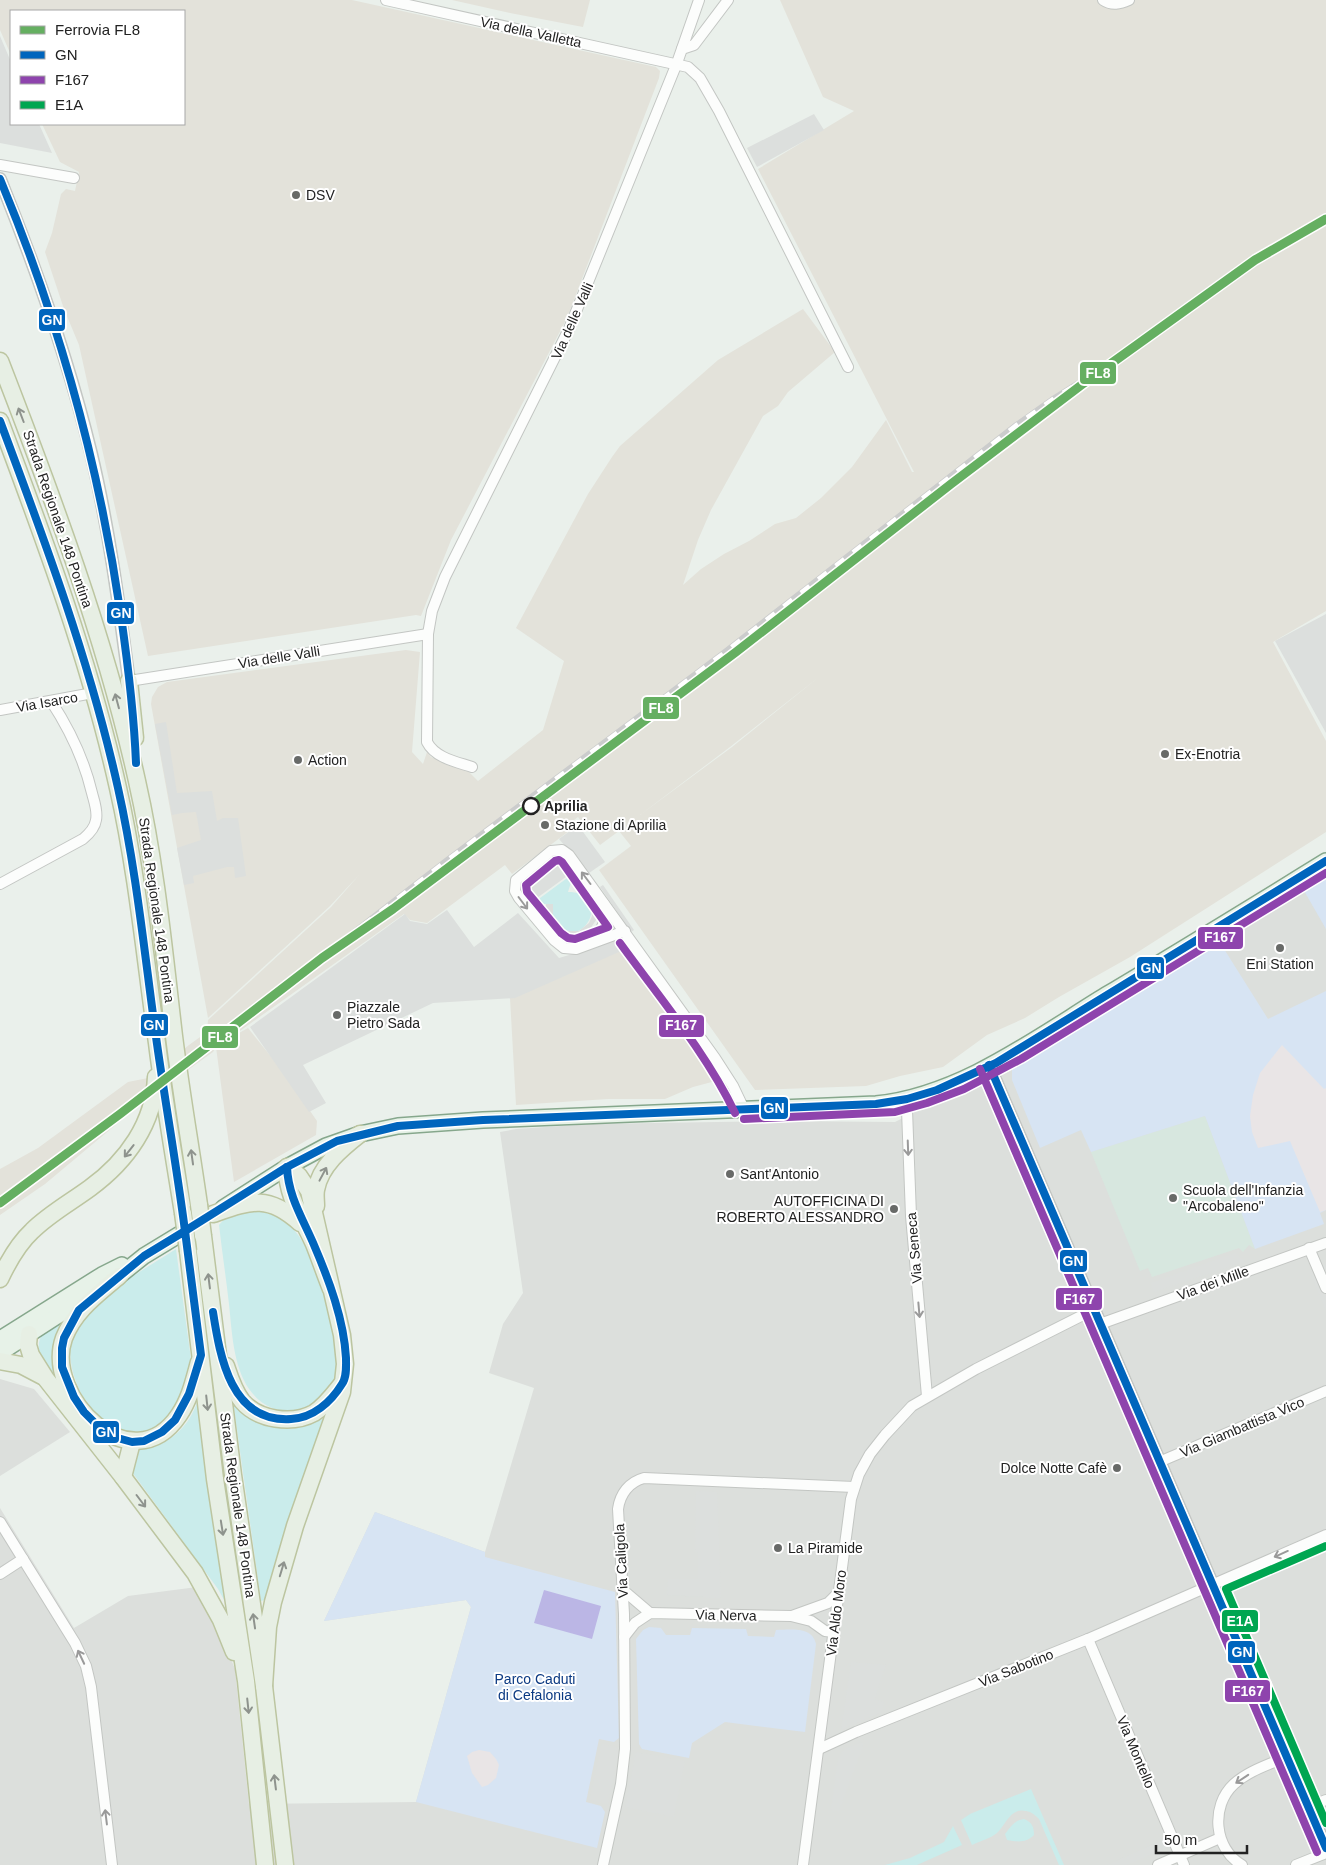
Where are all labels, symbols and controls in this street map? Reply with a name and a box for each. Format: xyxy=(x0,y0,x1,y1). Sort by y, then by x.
legend xyxy=(10,10,185,125)
street label: Via della Valletta xyxy=(479,13,583,51)
text: Ferrovia FL8 xyxy=(55,21,140,38)
text: GN xyxy=(55,46,78,63)
text: F167 xyxy=(55,71,89,88)
text: E1A xyxy=(55,96,83,113)
place label: DSV xyxy=(306,187,335,203)
marker: DSV xyxy=(290,189,302,201)
street label: Via delle Valli xyxy=(548,280,596,362)
line badge: GN xyxy=(38,308,66,332)
text: GN xyxy=(42,312,63,328)
line badge: FL8 xyxy=(1079,361,1117,385)
text: FL8 xyxy=(1086,365,1111,381)
one-way arrow xyxy=(16,407,25,423)
street label: Strada Regionale 148 Pontina xyxy=(20,428,96,610)
line badge: GN xyxy=(106,601,135,625)
text: GN xyxy=(111,605,132,621)
street label: Via delle Valli xyxy=(237,643,321,671)
street label: Via Isarco xyxy=(15,689,79,715)
one-way arrow xyxy=(112,694,122,710)
line badge: FL8 xyxy=(642,696,680,720)
text: FL8 xyxy=(649,700,674,716)
place label: Ex-Enotria xyxy=(1175,746,1241,762)
marker: Ex-Enotria xyxy=(1159,748,1171,760)
place label: Action xyxy=(308,752,347,768)
marker: Action xyxy=(292,754,304,766)
marker: Aprilia xyxy=(522,797,540,815)
place label: Aprilia xyxy=(544,798,588,814)
street label: Strada Regionale 148 Pontina xyxy=(136,816,178,1004)
place label: Stazione di Aprilia xyxy=(555,817,667,833)
marker: Stazione di Aprilia xyxy=(539,819,551,831)
one-way arrow xyxy=(581,871,591,885)
one-way arrow xyxy=(518,896,528,910)
line badge: F167 xyxy=(1197,926,1244,950)
text: F167 xyxy=(1204,929,1236,945)
marker: Eni Station xyxy=(1274,942,1286,954)
line badge: GN xyxy=(1136,956,1165,980)
place label: Eni Station xyxy=(1246,956,1314,972)
text: GN xyxy=(1141,960,1162,976)
place label: Piazzale Pietro Sada xyxy=(347,999,420,1031)
marker: Piazzale Pietro Sada xyxy=(331,1009,343,1021)
line badge: GN xyxy=(140,1013,169,1037)
line badge: F167 xyxy=(658,1014,705,1038)
text: GN xyxy=(144,1017,165,1033)
text: F167 xyxy=(665,1017,697,1033)
line badge: FL8 xyxy=(201,1025,239,1049)
text: FL8 xyxy=(208,1029,233,1045)
line badge: GN xyxy=(760,1096,789,1120)
text: GN xyxy=(764,1100,785,1116)
one-way arrow xyxy=(904,1139,913,1155)
one-way arrow xyxy=(123,1144,134,1157)
one-way arrow xyxy=(187,1149,197,1165)
one-way arrow xyxy=(318,1166,328,1181)
place label: Sant'Antonio xyxy=(740,1166,819,1182)
marker: Sant'Antonio xyxy=(724,1168,736,1180)
place label: Scuola dell'Infanzia "Arcobaleno" xyxy=(1183,1182,1303,1214)
marker: Scuola dell'Infanzia "Arcobaleno" xyxy=(1167,1192,1179,1204)
place label: AUTOFFICINA DI ROBERTO ALESSANDRO xyxy=(716,1193,884,1225)
marker: AUTOFFICINA DI ROBERTO ALESSANDRO xyxy=(888,1203,900,1215)
street label: Via Seneca xyxy=(903,1212,925,1284)
line badge: GN xyxy=(1059,1249,1088,1273)
text: GN xyxy=(1063,1253,1084,1269)
street label: Via dei Mille xyxy=(1175,1263,1251,1303)
one-way arrow xyxy=(204,1273,214,1289)
line badge: F167 xyxy=(1055,1287,1103,1311)
text: F167 xyxy=(1063,1291,1095,1307)
one-way arrow xyxy=(914,1301,924,1317)
street label: Via Giambattista Vico xyxy=(1178,1394,1307,1460)
one-way arrow xyxy=(202,1395,212,1411)
street label: Strada Regionale 148 Pontina xyxy=(217,1411,259,1599)
line badge: GN xyxy=(92,1420,120,1444)
text: GN xyxy=(96,1424,117,1440)
place label: Dolce Notte Cafè xyxy=(1000,1460,1107,1476)
marker: Dolce Notte Cafè xyxy=(1111,1462,1123,1474)
one-way arrow xyxy=(136,1494,146,1508)
one-way arrow xyxy=(218,1519,228,1535)
street label: Via Caligola xyxy=(611,1523,631,1599)
place label: La Piramide xyxy=(788,1540,863,1556)
marker: La Piramide xyxy=(772,1542,784,1554)
one-way arrow xyxy=(1274,1550,1289,1560)
one-way arrow xyxy=(278,1561,288,1577)
street label: Via Aldo Moro xyxy=(823,1569,849,1657)
street label: Via Nerva xyxy=(695,1606,757,1624)
line badge: E1A xyxy=(1221,1609,1259,1633)
one-way arrow xyxy=(249,1613,259,1629)
text: E1A xyxy=(1226,1613,1254,1629)
line badge: GN xyxy=(1227,1640,1256,1664)
text: GN xyxy=(1232,1644,1253,1660)
street label: Via Sabotino xyxy=(976,1646,1056,1690)
one-way arrow xyxy=(76,1650,85,1665)
park label: Parco Caduti di Cefalonia xyxy=(495,1671,575,1703)
line badge: F167 xyxy=(1224,1679,1271,1703)
text: F167 xyxy=(1232,1683,1264,1699)
one-way arrow xyxy=(243,1697,253,1713)
street label: Via Montello xyxy=(1114,1714,1158,1791)
one-way arrow xyxy=(1235,1773,1249,1784)
one-way arrow xyxy=(270,1774,280,1790)
one-way arrow xyxy=(101,1809,111,1825)
scale bar xyxy=(1156,1822,1247,1854)
text: 50 m xyxy=(1164,1831,1197,1848)

